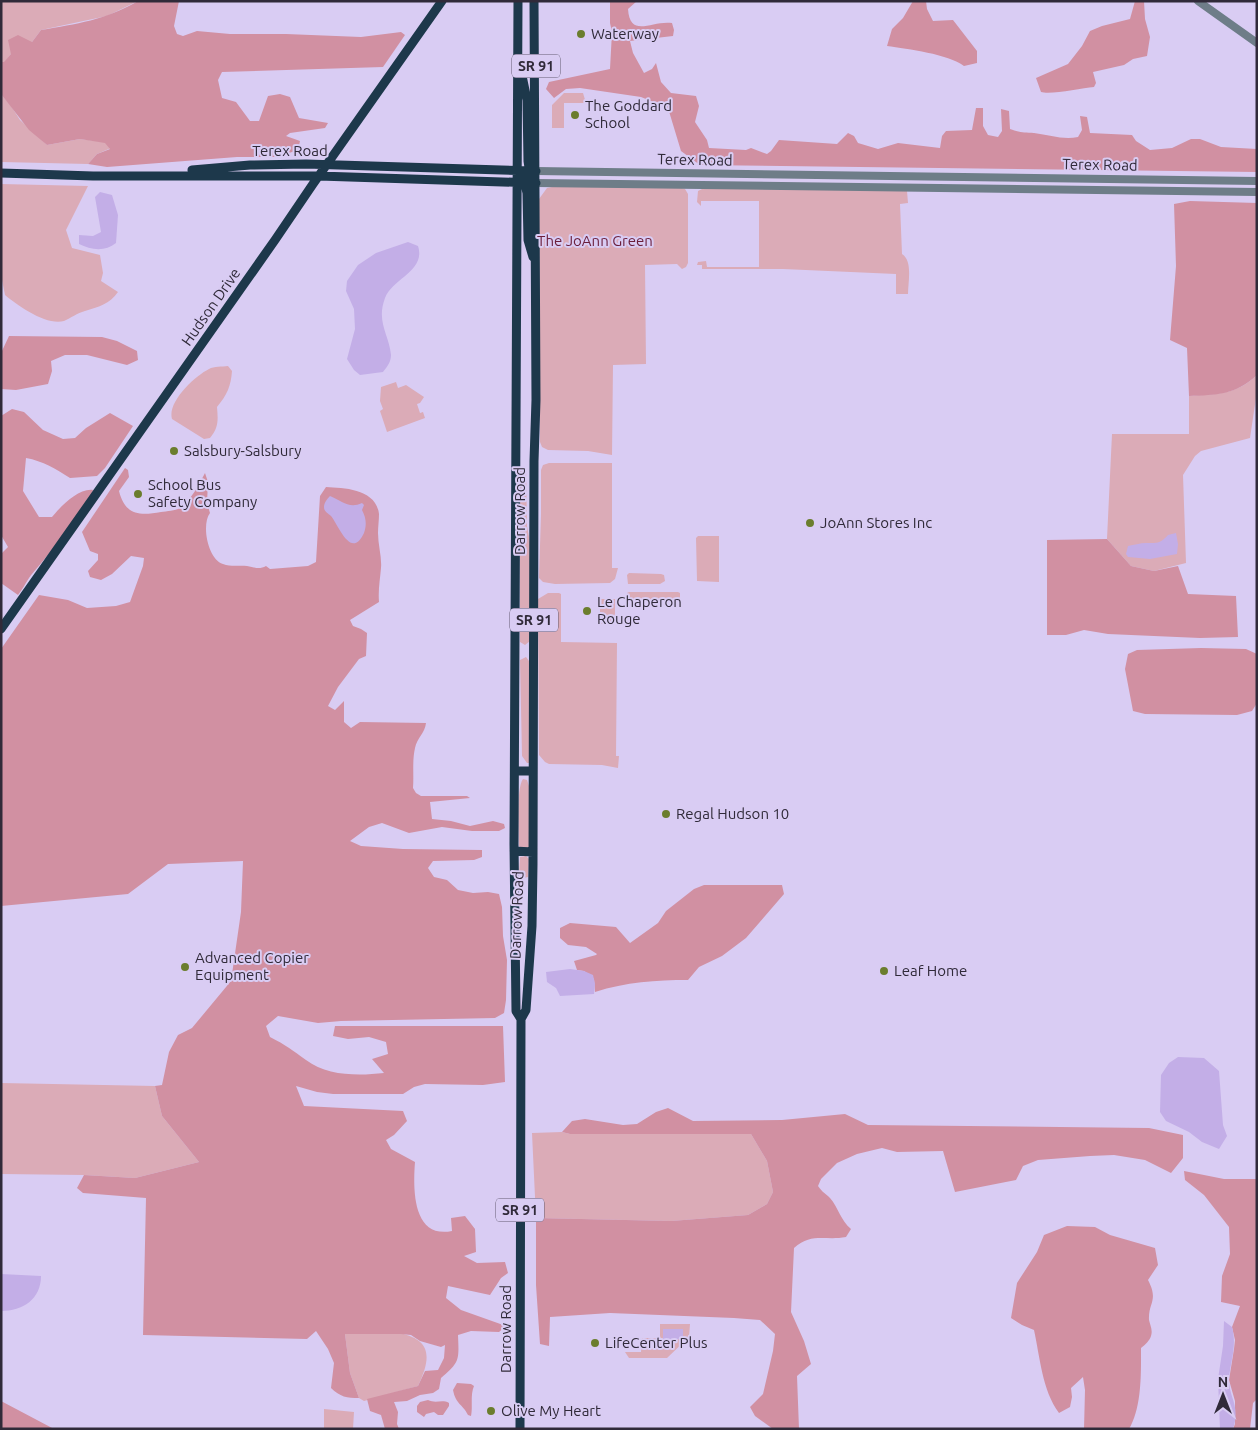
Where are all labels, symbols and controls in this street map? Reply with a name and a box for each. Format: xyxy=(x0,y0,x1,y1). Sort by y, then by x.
place label: Waterway xyxy=(591,25,659,42)
marker: Waterway xyxy=(575,28,587,40)
road number: SR 91 xyxy=(512,54,560,78)
place label: The Goddard School xyxy=(585,97,672,131)
marker: The Goddard School xyxy=(569,109,581,121)
street label: Terex Road xyxy=(252,142,328,159)
street label: Terex Road xyxy=(657,150,733,169)
street label: Terex Road xyxy=(1062,155,1138,174)
park label: The JoAnn Green xyxy=(537,232,653,249)
street label: Hudson Drive xyxy=(178,265,244,349)
place label: Salsbury-Salsbury xyxy=(184,442,302,459)
marker: Salsbury-Salsbury xyxy=(168,445,180,457)
street label: Darrow Road xyxy=(511,467,528,555)
place label: School Bus Safety Company xyxy=(148,476,257,510)
marker: School Bus Safety Company xyxy=(132,488,144,500)
place label: JoAnn Stores Inc xyxy=(820,514,932,531)
marker: JoAnn Stores Inc xyxy=(804,517,816,529)
place label: Le Chaperon Rouge xyxy=(597,593,682,627)
marker: Le Chaperon Rouge xyxy=(581,605,593,617)
road number: SR 91 xyxy=(510,608,558,632)
place label: Regal Hudson 10 xyxy=(676,805,789,822)
marker: Regal Hudson 10 xyxy=(660,808,672,820)
street label: Darrow Road xyxy=(506,871,527,959)
place label: Advanced Copier Equipment xyxy=(195,949,309,983)
marker: Advanced Copier Equipment xyxy=(179,961,191,973)
place label: Leaf Home xyxy=(894,962,967,979)
marker: Leaf Home xyxy=(878,965,890,977)
road number: SR 91 xyxy=(496,1198,544,1222)
street label: Darrow Road xyxy=(497,1285,514,1373)
place label: LifeCenter Plus xyxy=(605,1334,708,1351)
marker: LifeCenter Plus xyxy=(589,1337,601,1349)
north arrow xyxy=(1198,1370,1248,1420)
text: N xyxy=(1218,1374,1228,1390)
place label: Olive My Heart xyxy=(501,1402,601,1419)
marker: Olive My Heart xyxy=(485,1405,497,1417)

